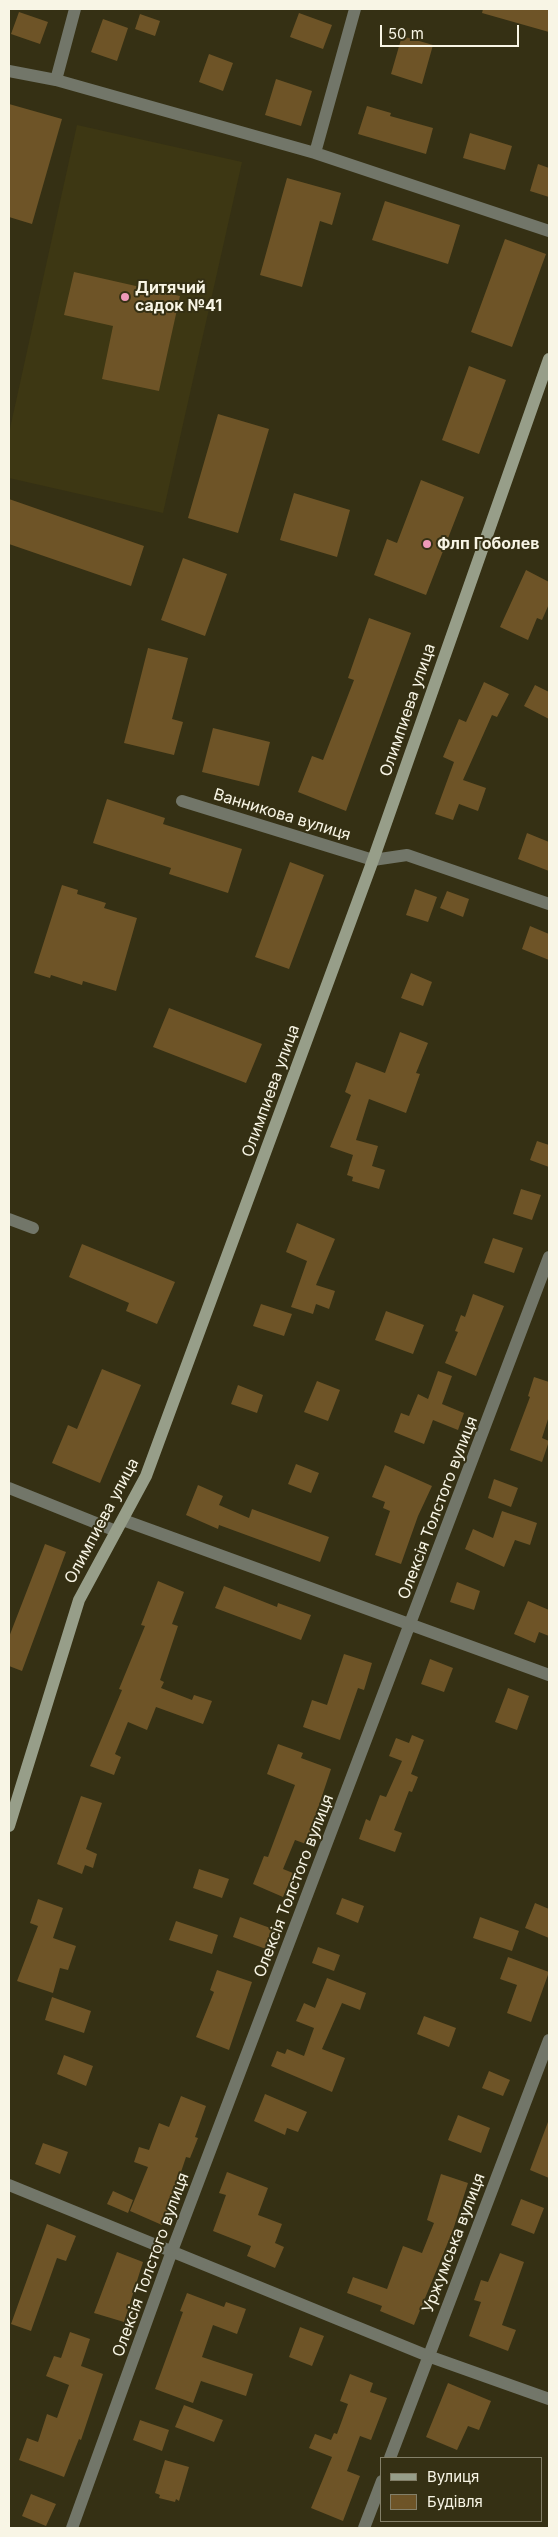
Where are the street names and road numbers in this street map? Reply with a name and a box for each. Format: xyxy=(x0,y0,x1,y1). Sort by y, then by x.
street label: Олимпиева улица xyxy=(376,641,440,779)
street label: Ванникова вулиця xyxy=(211,785,353,845)
street label: Олимпиева улица xyxy=(238,1022,304,1160)
street label: Олексія Толстого вулиця xyxy=(394,1414,482,1602)
street label: Олимпиева улица xyxy=(61,1455,143,1587)
street label: Олексія Толстого вулиця xyxy=(250,1792,338,1980)
street label: Олексія Толстого вулиця xyxy=(109,2170,193,2360)
street label: Уржумська вулиця xyxy=(419,2171,489,2315)

